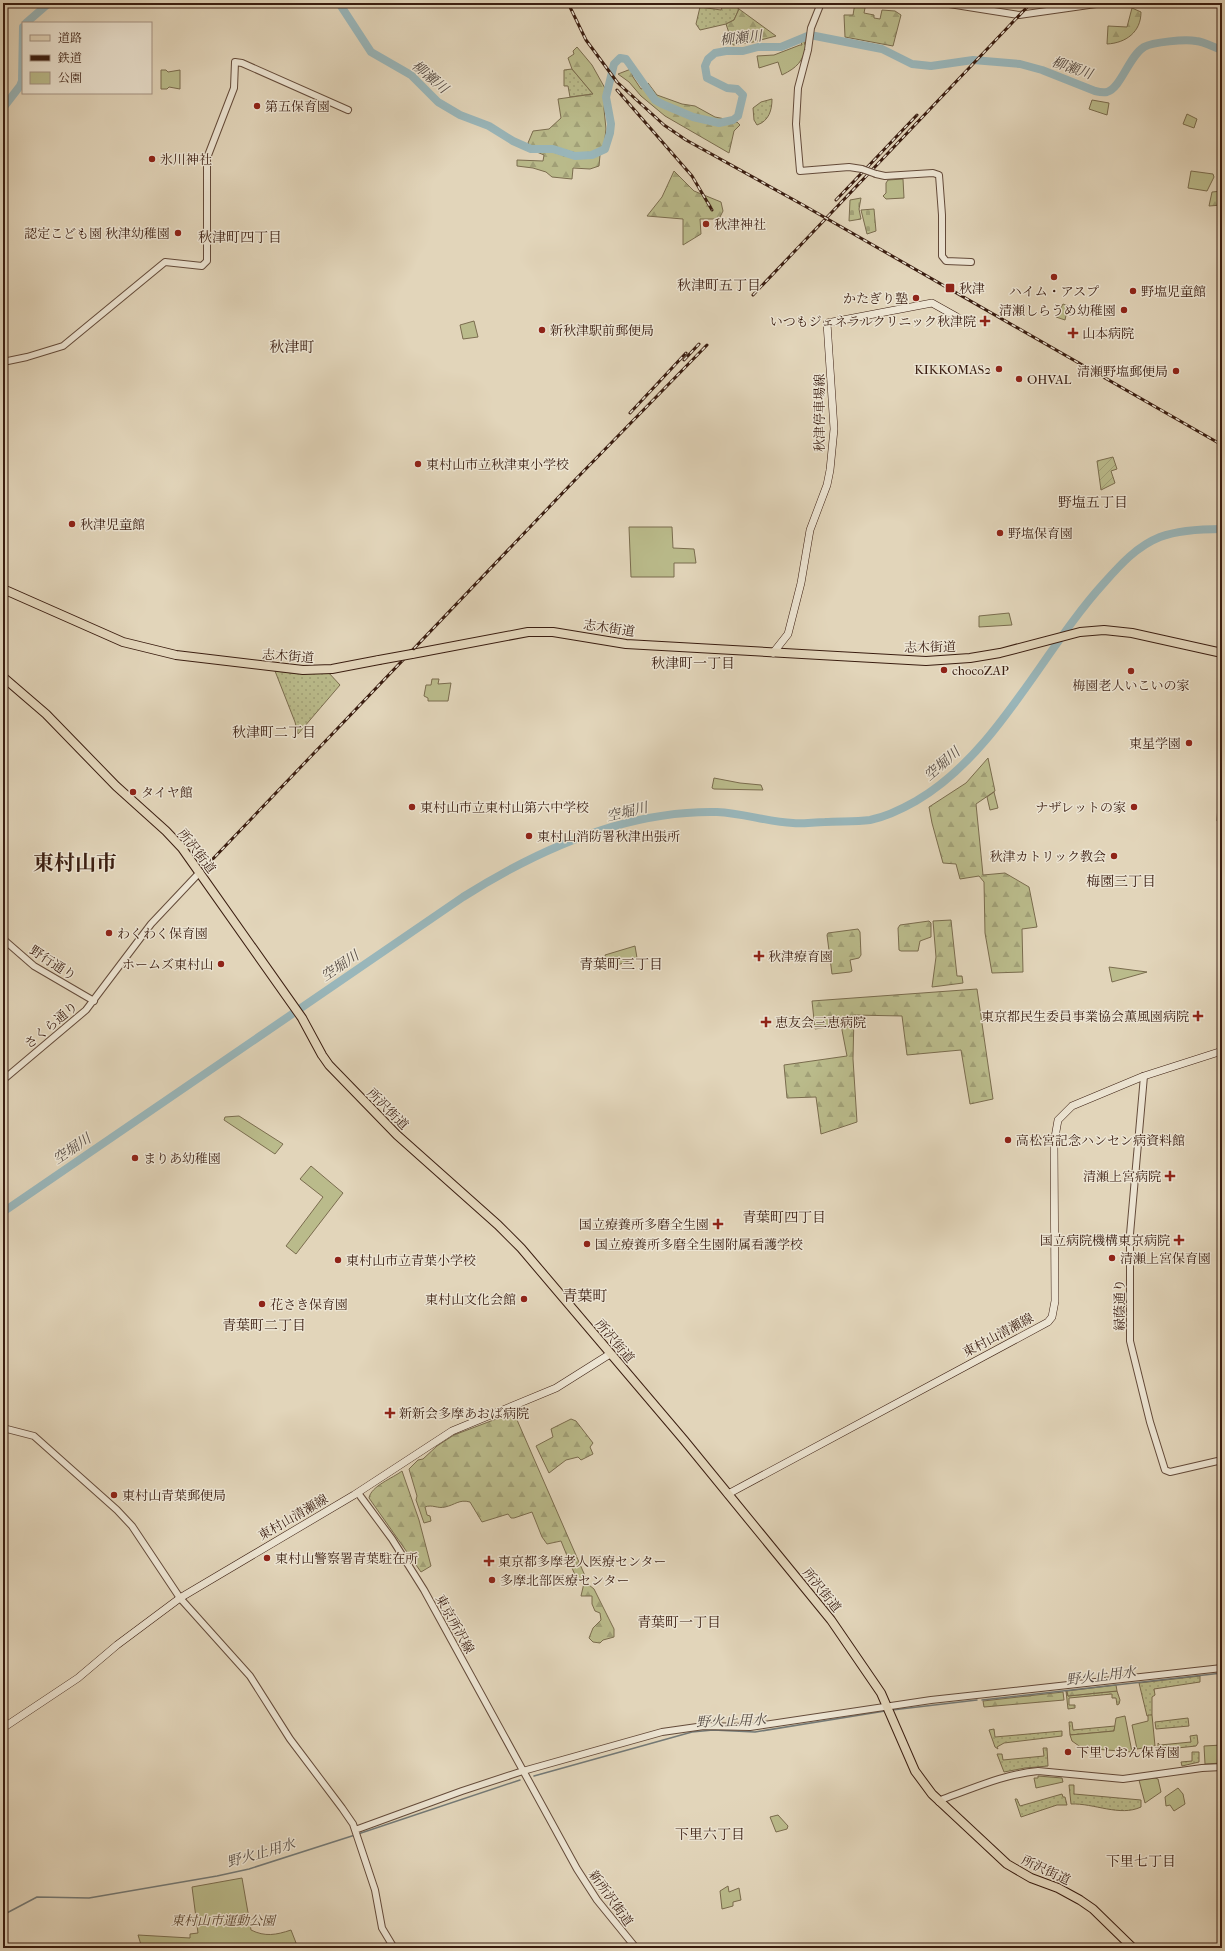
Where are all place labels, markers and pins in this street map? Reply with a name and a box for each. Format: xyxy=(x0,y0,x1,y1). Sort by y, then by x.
place label: 第五保育園 xyxy=(265,99,330,114)
marker: 第五保育園 xyxy=(252,101,262,111)
place label: 氷川神社 xyxy=(160,152,212,167)
marker: 氷川神社 xyxy=(147,154,157,164)
place label: 秋津神社 xyxy=(714,217,766,232)
marker: 秋津神社 xyxy=(701,219,711,229)
place label: 認定こども園 秋津幼稚園 xyxy=(24,226,170,241)
marker: 認定こども園 秋津幼稚園 xyxy=(173,228,183,238)
marker: ハイム・アスプ xyxy=(1049,272,1059,282)
place label: 秋津 xyxy=(959,281,985,296)
marker: 秋津 xyxy=(944,282,956,294)
place label: ハイム・アスプ xyxy=(1009,284,1099,299)
place label: 野塩児童館 xyxy=(1141,284,1206,299)
marker: 野塩児童館 xyxy=(1128,286,1138,296)
place label: かたぎり塾 xyxy=(843,291,908,306)
marker: かたぎり塾 xyxy=(911,293,921,303)
place label: 清瀬しらうめ幼稚園 xyxy=(999,303,1116,318)
marker: 清瀬しらうめ幼稚園 xyxy=(1119,305,1129,315)
place label: いつもジェネラルクリニック秋津院 xyxy=(770,314,976,329)
marker: いつもジェネラルクリニック秋津院 xyxy=(979,315,991,327)
place label: 新秋津駅前郵便局 xyxy=(550,323,654,338)
marker: 新秋津駅前郵便局 xyxy=(537,325,547,335)
place label: 山本病院 xyxy=(1082,326,1134,341)
marker: 山本病院 xyxy=(1067,327,1079,339)
place label: KIKKOMAS2 xyxy=(914,362,991,377)
marker: KIKKOMAS2 xyxy=(994,364,1004,374)
place label: 清瀬野塩郵便局 xyxy=(1077,364,1168,379)
marker: 清瀬野塩郵便局 xyxy=(1171,366,1181,376)
place label: OHVAL xyxy=(1027,372,1072,387)
marker: OHVAL xyxy=(1014,374,1024,384)
place label: 東村山市立秋津東小学校 xyxy=(426,457,569,472)
marker: 東村山市立秋津東小学校 xyxy=(413,459,423,469)
place label: 秋津児童館 xyxy=(80,517,145,532)
marker: 秋津児童館 xyxy=(67,519,77,529)
place label: 野塩保育園 xyxy=(1008,526,1073,541)
marker: 野塩保育園 xyxy=(995,528,1005,538)
place label: chocoZAP xyxy=(952,663,1009,678)
marker: chocoZAP xyxy=(939,665,949,675)
marker: 梅園老人いこいの家 xyxy=(1126,666,1136,676)
place label: 梅園老人いこいの家 xyxy=(1072,678,1190,693)
place label: 東星学園 xyxy=(1129,736,1181,751)
marker: 東星学園 xyxy=(1184,738,1194,748)
place label: タイヤ館 xyxy=(141,785,193,800)
marker: タイヤ館 xyxy=(128,787,138,797)
place label: 東村山市立東村山第六中学校 xyxy=(420,800,589,815)
place label: ナザレットの家 xyxy=(1035,800,1126,815)
marker: 東村山市立東村山第六中学校 xyxy=(407,802,417,812)
marker: ナザレットの家 xyxy=(1129,802,1139,812)
place label: 東村山消防署秋津出張所 xyxy=(537,829,680,844)
marker: 東村山消防署秋津出張所 xyxy=(524,831,534,841)
place label: 秋津カトリック教会 xyxy=(990,849,1106,864)
marker: 秋津カトリック教会 xyxy=(1109,851,1119,861)
place label: わくわく保育園 xyxy=(117,926,208,941)
marker: わくわく保育園 xyxy=(104,928,114,938)
place label: 秋津療育園 xyxy=(768,949,833,964)
marker: 秋津療育園 xyxy=(753,950,765,962)
place label: ホームズ東村山 xyxy=(122,957,213,972)
marker: ホームズ東村山 xyxy=(216,959,226,969)
place label: 東京都民生委員事業協会薫風園病院 xyxy=(981,1009,1189,1024)
marker: 東京都民生委員事業協会薫風園病院 xyxy=(1192,1010,1204,1022)
place label: 恵友会三恵病院 xyxy=(775,1015,866,1030)
marker: 恵友会三恵病院 xyxy=(760,1016,772,1028)
place label: 高松宮記念ハンセン病資料館 xyxy=(1016,1133,1185,1148)
marker: 高松宮記念ハンセン病資料館 xyxy=(1003,1135,1013,1145)
place label: まりあ幼稚園 xyxy=(143,1151,221,1166)
marker: まりあ幼稚園 xyxy=(130,1153,140,1163)
place label: 清瀬上宮病院 xyxy=(1083,1169,1161,1184)
marker: 清瀬上宮病院 xyxy=(1164,1170,1176,1182)
place label: 国立療養所多磨全生園 xyxy=(579,1217,709,1232)
marker: 国立療養所多磨全生園 xyxy=(712,1218,724,1230)
place label: 国立病院機構東京病院 xyxy=(1040,1233,1170,1248)
marker: 国立病院機構東京病院 xyxy=(1173,1234,1185,1246)
place label: 国立療養所多磨全生園附属看護学校 xyxy=(595,1237,803,1252)
marker: 国立療養所多磨全生園附属看護学校 xyxy=(582,1239,592,1249)
place label: 清瀬上宮保育園 xyxy=(1120,1251,1211,1266)
place label: 東村山市立青葉小学校 xyxy=(346,1253,476,1268)
marker: 清瀬上宮保育園 xyxy=(1107,1253,1117,1263)
marker: 東村山市立青葉小学校 xyxy=(333,1255,343,1265)
place label: 東村山文化会館 xyxy=(425,1292,516,1307)
marker: 東村山文化会館 xyxy=(519,1294,529,1304)
place label: 花さき保育園 xyxy=(270,1297,348,1312)
marker: 花さき保育園 xyxy=(257,1299,267,1309)
place label: 新新会多摩あおば病院 xyxy=(399,1406,529,1421)
marker: 新新会多摩あおば病院 xyxy=(384,1407,396,1419)
place label: 東村山青葉郵便局 xyxy=(122,1488,226,1503)
marker: 東村山青葉郵便局 xyxy=(109,1490,119,1500)
place label: 東村山警察署青葉駐在所 xyxy=(275,1551,418,1566)
marker: 東村山警察署青葉駐在所 xyxy=(262,1553,272,1563)
place label: 東京都多摩老人医療センター xyxy=(498,1554,666,1569)
marker: 東京都多摩老人医療センター xyxy=(483,1555,495,1567)
place label: 多摩北部医療センター xyxy=(500,1573,629,1588)
marker: 多摩北部医療センター xyxy=(487,1575,497,1585)
place label: 下里しおん保育園 xyxy=(1076,1745,1180,1760)
marker: 下里しおん保育園 xyxy=(1063,1747,1073,1757)

